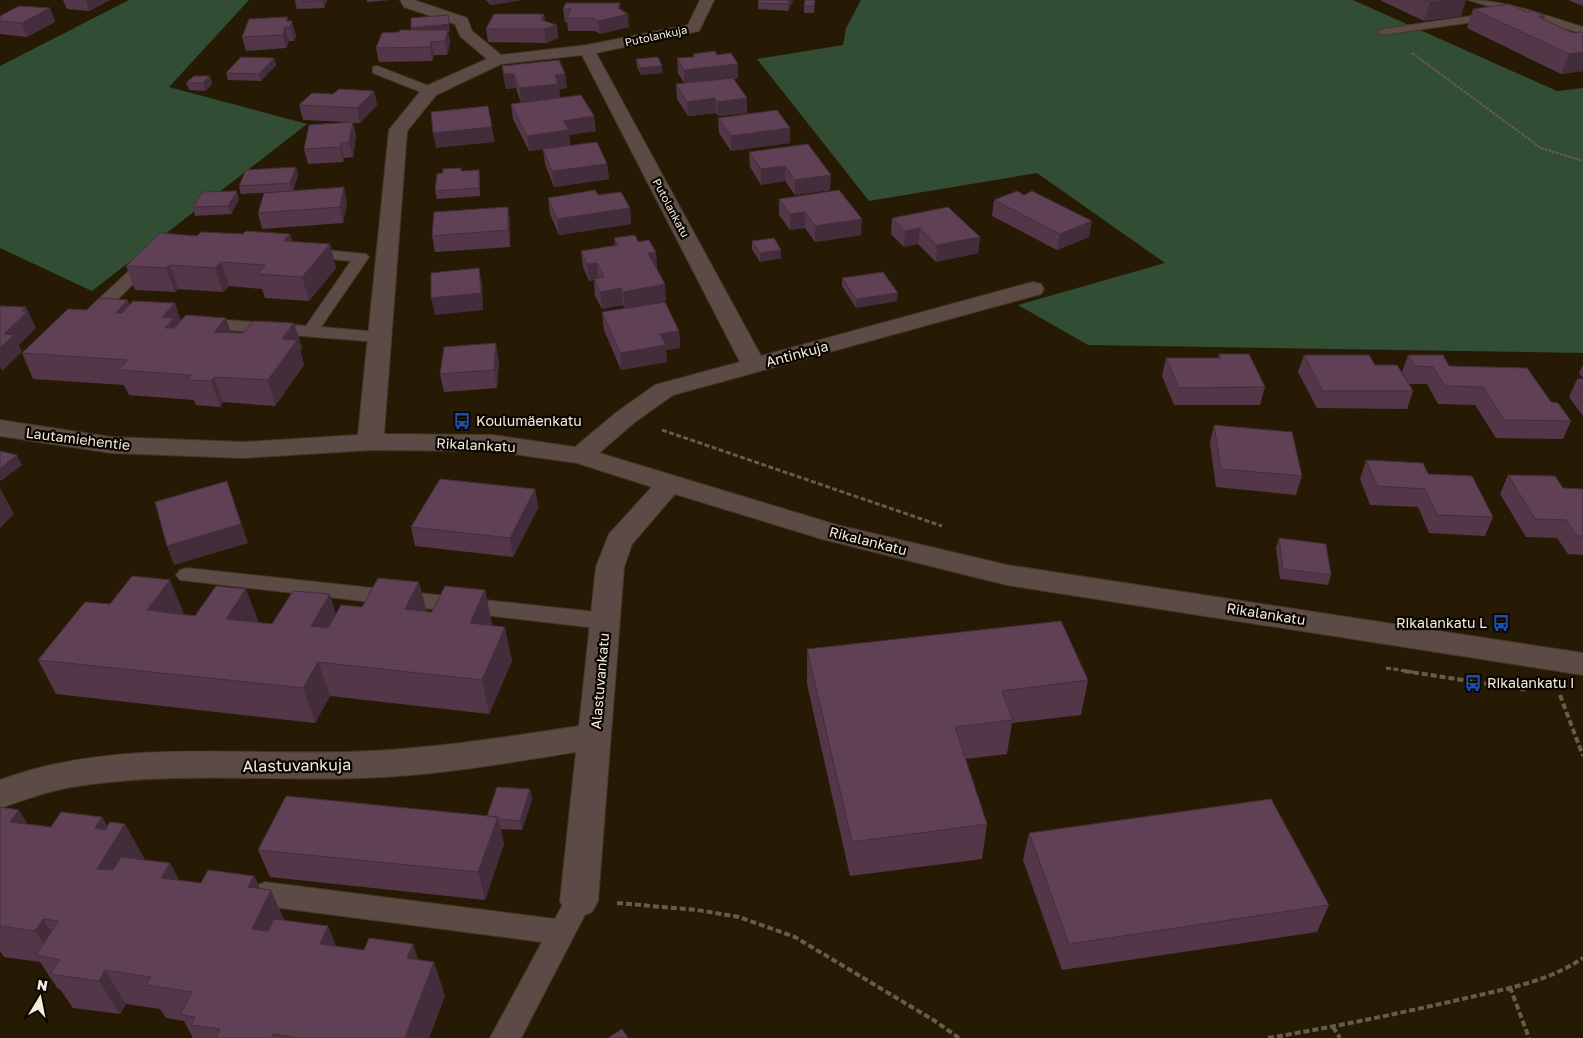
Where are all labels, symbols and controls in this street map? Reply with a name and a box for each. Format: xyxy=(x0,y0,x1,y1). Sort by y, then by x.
street label: Putolankuja xyxy=(624,23,688,48)
street label: Putolankatu xyxy=(651,176,692,239)
street label: Antinkuja xyxy=(764,337,830,370)
bus stop icon: Koulumäenkatu xyxy=(452,411,472,431)
place label: Koulumäenkatu xyxy=(476,412,582,429)
street label: Lautamiehentie xyxy=(25,424,131,453)
street label: Rikalankatu xyxy=(436,434,516,455)
street label: Rikalankatu xyxy=(827,523,909,558)
street label: Rikalankatu xyxy=(1225,599,1307,628)
bus stop icon: Rikalankatu L xyxy=(1491,613,1511,633)
place label: Rikalankatu L xyxy=(1396,614,1487,631)
street label: Alastuvankatu xyxy=(587,632,612,730)
bus stop icon: Rikalankatu I xyxy=(1463,673,1483,693)
place label: Rikalankatu I xyxy=(1487,674,1574,691)
street label: Alastuvankuja xyxy=(243,754,351,776)
north arrow xyxy=(15,973,65,1023)
text: N xyxy=(36,975,49,994)

